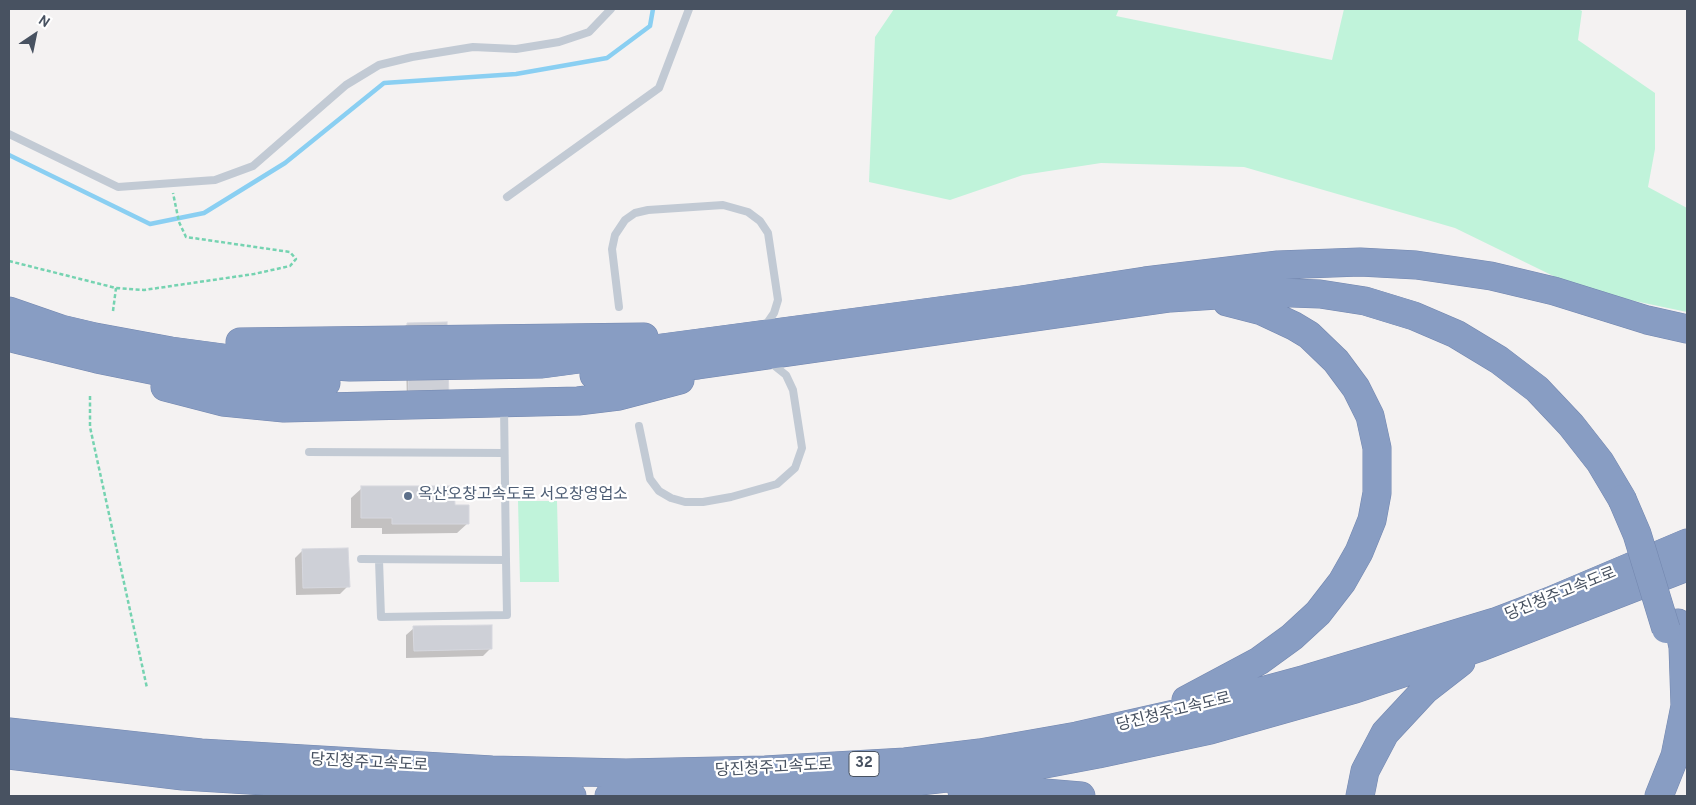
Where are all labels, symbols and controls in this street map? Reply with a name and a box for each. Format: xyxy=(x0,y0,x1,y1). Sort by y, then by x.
north arrow xyxy=(10,10,60,60)
text: N xyxy=(35,12,53,32)
place label: 옥산오창고속도로 서오창영업소 xyxy=(418,486,628,506)
marker: 옥산오창고속도로 서오창영업소 xyxy=(402,490,414,502)
street label: 당진청주고속도로 xyxy=(1503,564,1619,626)
street label: 당진청주고속도로 xyxy=(1115,689,1233,737)
street label: 당진청주고속도로 xyxy=(310,751,428,777)
road number: 32 xyxy=(849,752,879,776)
street label: 당진청주고속도로 xyxy=(715,756,833,782)

